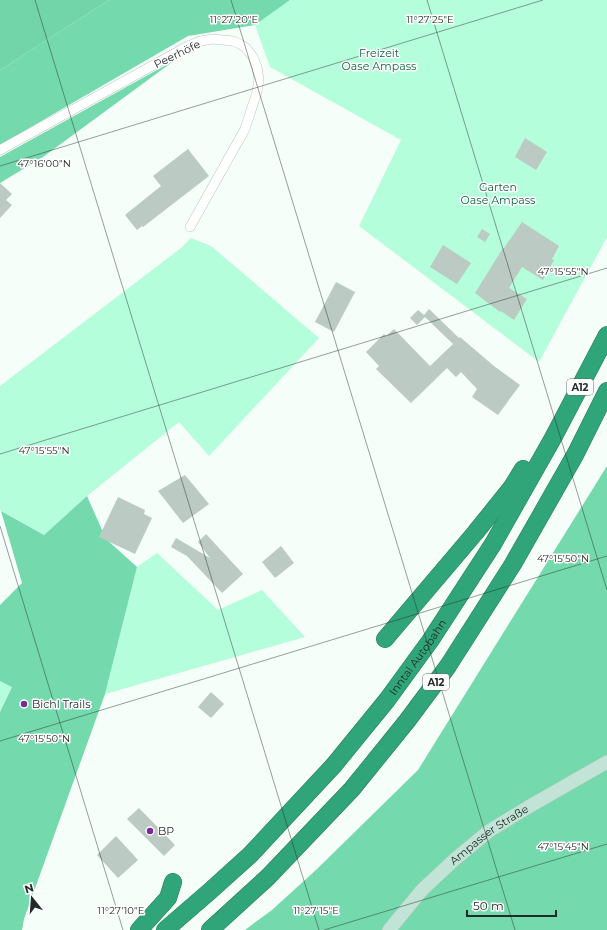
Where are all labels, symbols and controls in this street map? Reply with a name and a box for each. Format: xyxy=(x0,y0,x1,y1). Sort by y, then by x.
text: 11°27'20"E xyxy=(210,13,259,26)
text: 11°27'25"E xyxy=(406,13,454,26)
street label: Peerhöfe xyxy=(151,37,203,71)
park label: Freizeit Oase Ampass xyxy=(342,46,417,73)
text: 47°16'00"N xyxy=(17,157,71,170)
park label: Garten Oase Ampass xyxy=(461,180,536,207)
text: 47°15'55"N xyxy=(537,265,589,278)
road number: A12 xyxy=(567,379,593,395)
text: 47°15'55"N xyxy=(18,444,70,457)
text: 47°15'50"N xyxy=(537,552,589,565)
street label: Inntal Autobahn xyxy=(386,617,449,698)
road number: A12 xyxy=(423,674,449,690)
place label: Bichl Trails xyxy=(32,697,91,711)
marker: Bichl Trails xyxy=(19,699,29,709)
text: 47°15'50"N xyxy=(18,732,70,745)
street label: Ampasser Straße xyxy=(447,802,531,868)
place label: BP xyxy=(158,824,174,838)
marker: BP xyxy=(145,826,155,836)
text: 47°15'45"N xyxy=(537,840,589,853)
north arrow xyxy=(12,878,52,918)
text: N xyxy=(23,880,35,896)
scale bar xyxy=(467,892,556,918)
text: 50 m xyxy=(473,898,504,913)
text: 11°27'10"E xyxy=(98,904,145,917)
text: 11°27'15"E xyxy=(293,904,339,917)

